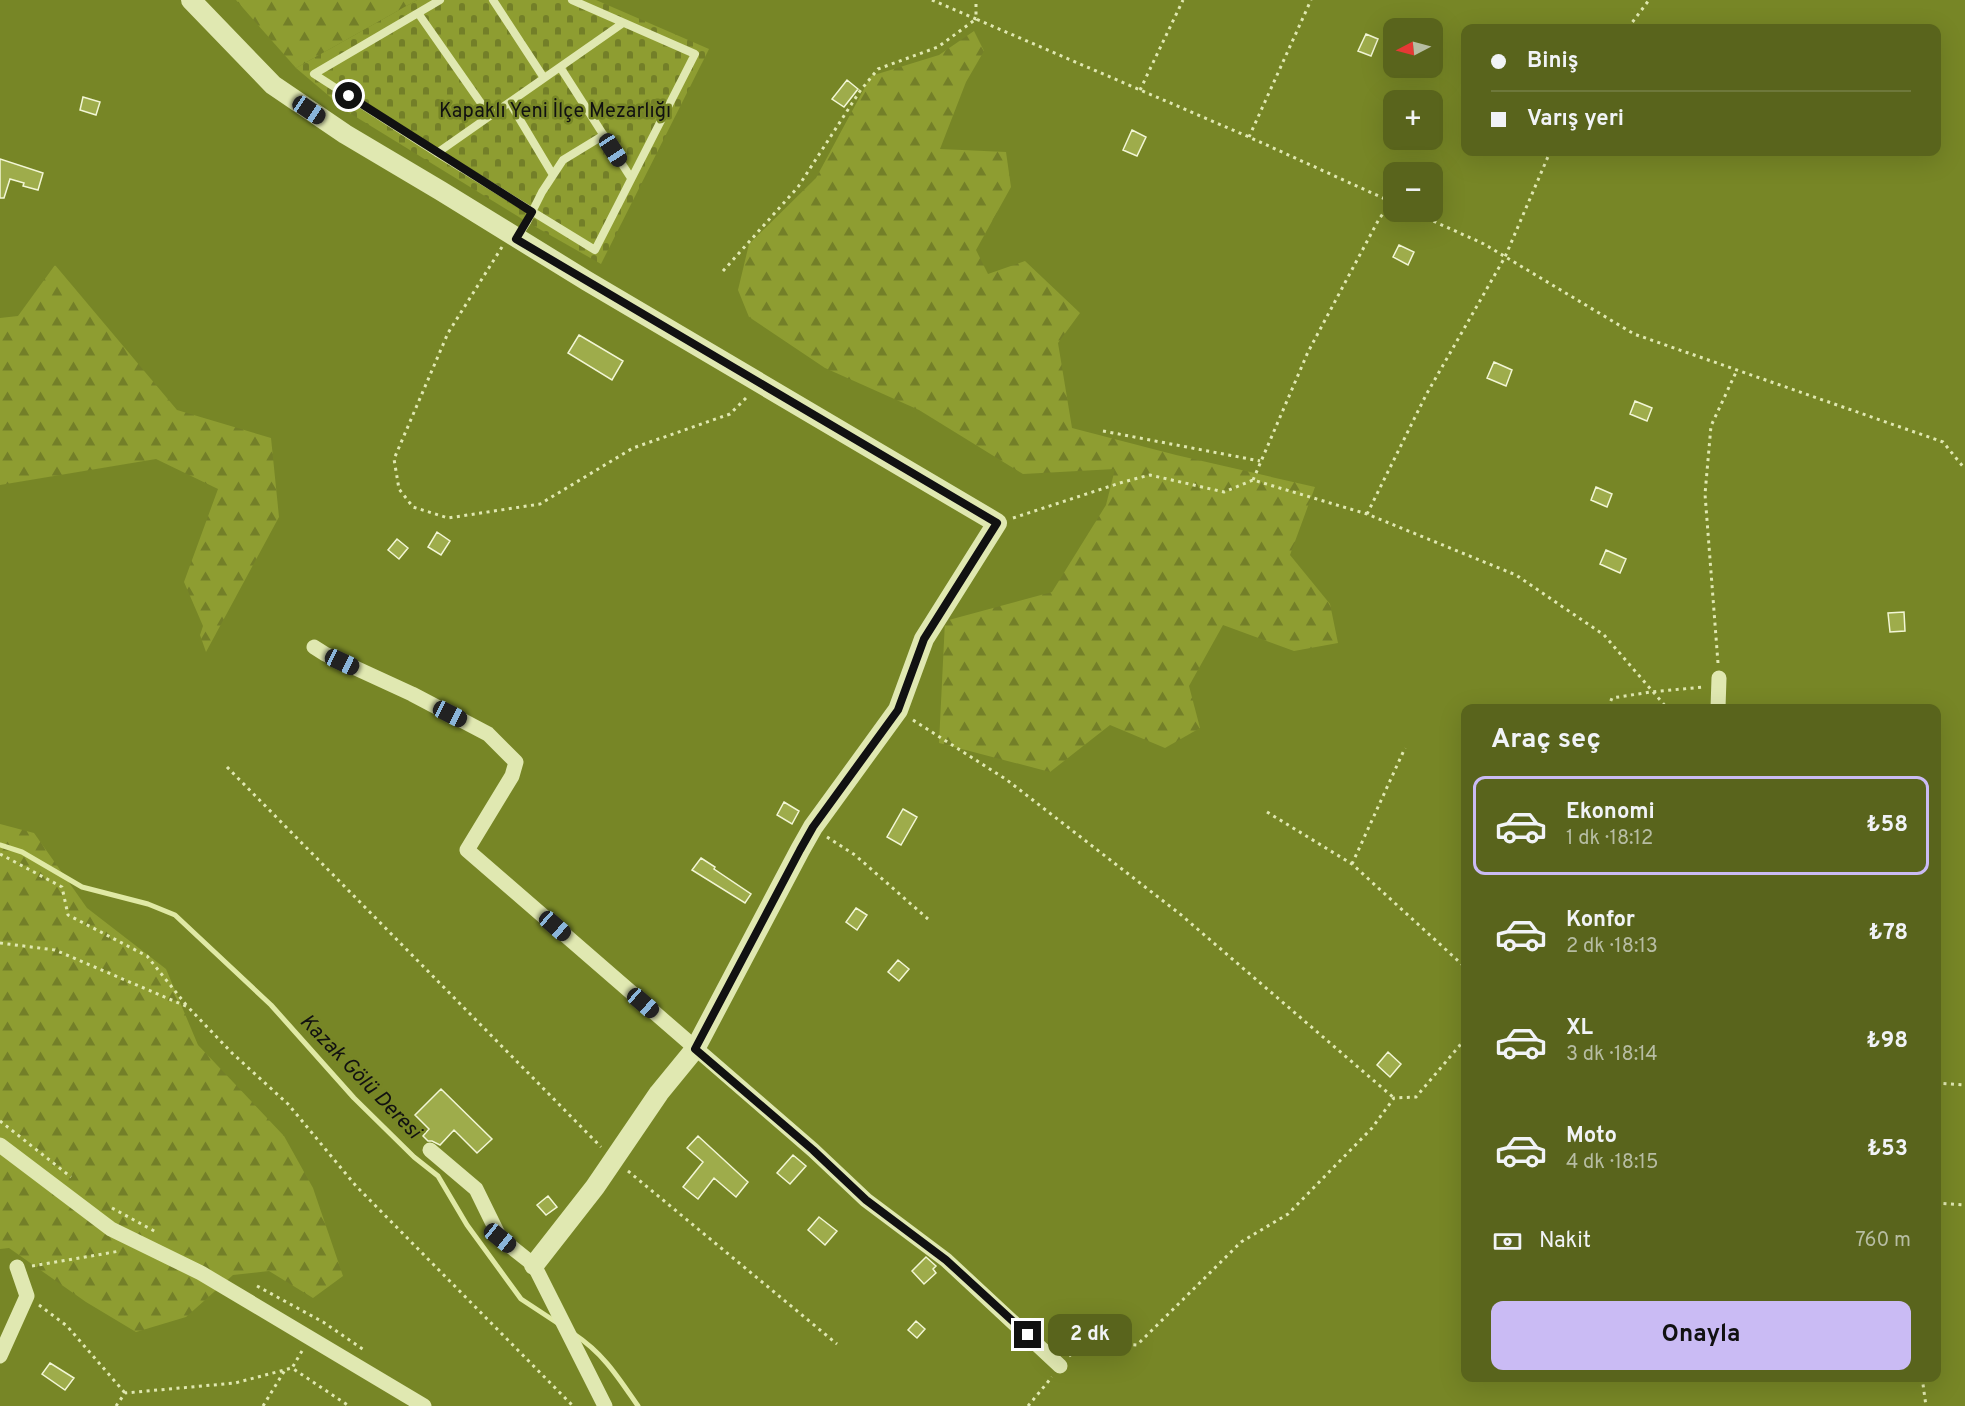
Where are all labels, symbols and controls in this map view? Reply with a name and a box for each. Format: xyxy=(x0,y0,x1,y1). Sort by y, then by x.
north arrow xyxy=(1383,18,1443,78)
map controls xyxy=(1383,18,1443,222)
text: Biniş xyxy=(1527,48,1579,75)
route start xyxy=(335,82,362,109)
button: + xyxy=(1383,90,1443,150)
car xyxy=(289,92,329,128)
park label: Kapaklı Yeni İlçe Mezarlığı xyxy=(439,98,671,125)
text: Varış yeri xyxy=(1527,106,1624,133)
car xyxy=(596,130,630,170)
button: − xyxy=(1383,162,1443,222)
car xyxy=(322,646,362,678)
car xyxy=(430,698,470,730)
text: Araç seç xyxy=(1491,723,1601,757)
icon: car xyxy=(1494,799,1548,853)
text: Ekonomi xyxy=(1566,799,1655,826)
text: ₺58 xyxy=(1866,812,1908,839)
text: 1 dk · 18:12 xyxy=(1566,826,1653,852)
car xyxy=(536,907,574,945)
icon: car xyxy=(1494,907,1548,961)
text: Konfor xyxy=(1566,907,1635,934)
text: ₺78 xyxy=(1869,920,1908,947)
text: 2 dk · 18:13 xyxy=(1566,934,1658,960)
car xyxy=(624,984,662,1022)
water label: Kazak Gölü Deresi xyxy=(293,1009,428,1147)
icon: car xyxy=(1494,1015,1548,1069)
text: XL xyxy=(1566,1015,1593,1042)
text: ₺98 xyxy=(1866,1028,1908,1055)
text: 3 dk · 18:14 xyxy=(1566,1042,1658,1068)
icon: car xyxy=(1494,1123,1548,1177)
text: Moto xyxy=(1566,1123,1617,1150)
text: ₺53 xyxy=(1867,1136,1908,1163)
text: 4 dk · 18:15 xyxy=(1566,1150,1658,1176)
car xyxy=(480,1220,520,1256)
icon: cash xyxy=(1491,1225,1524,1258)
text: Nakit xyxy=(1539,1228,1591,1255)
text: 760 m xyxy=(1855,1228,1911,1254)
button: Onayla xyxy=(1491,1301,1911,1370)
callout: 2 dk xyxy=(1049,1314,1133,1356)
route end xyxy=(1014,1321,1041,1348)
text: 2 dk xyxy=(1070,1322,1110,1348)

